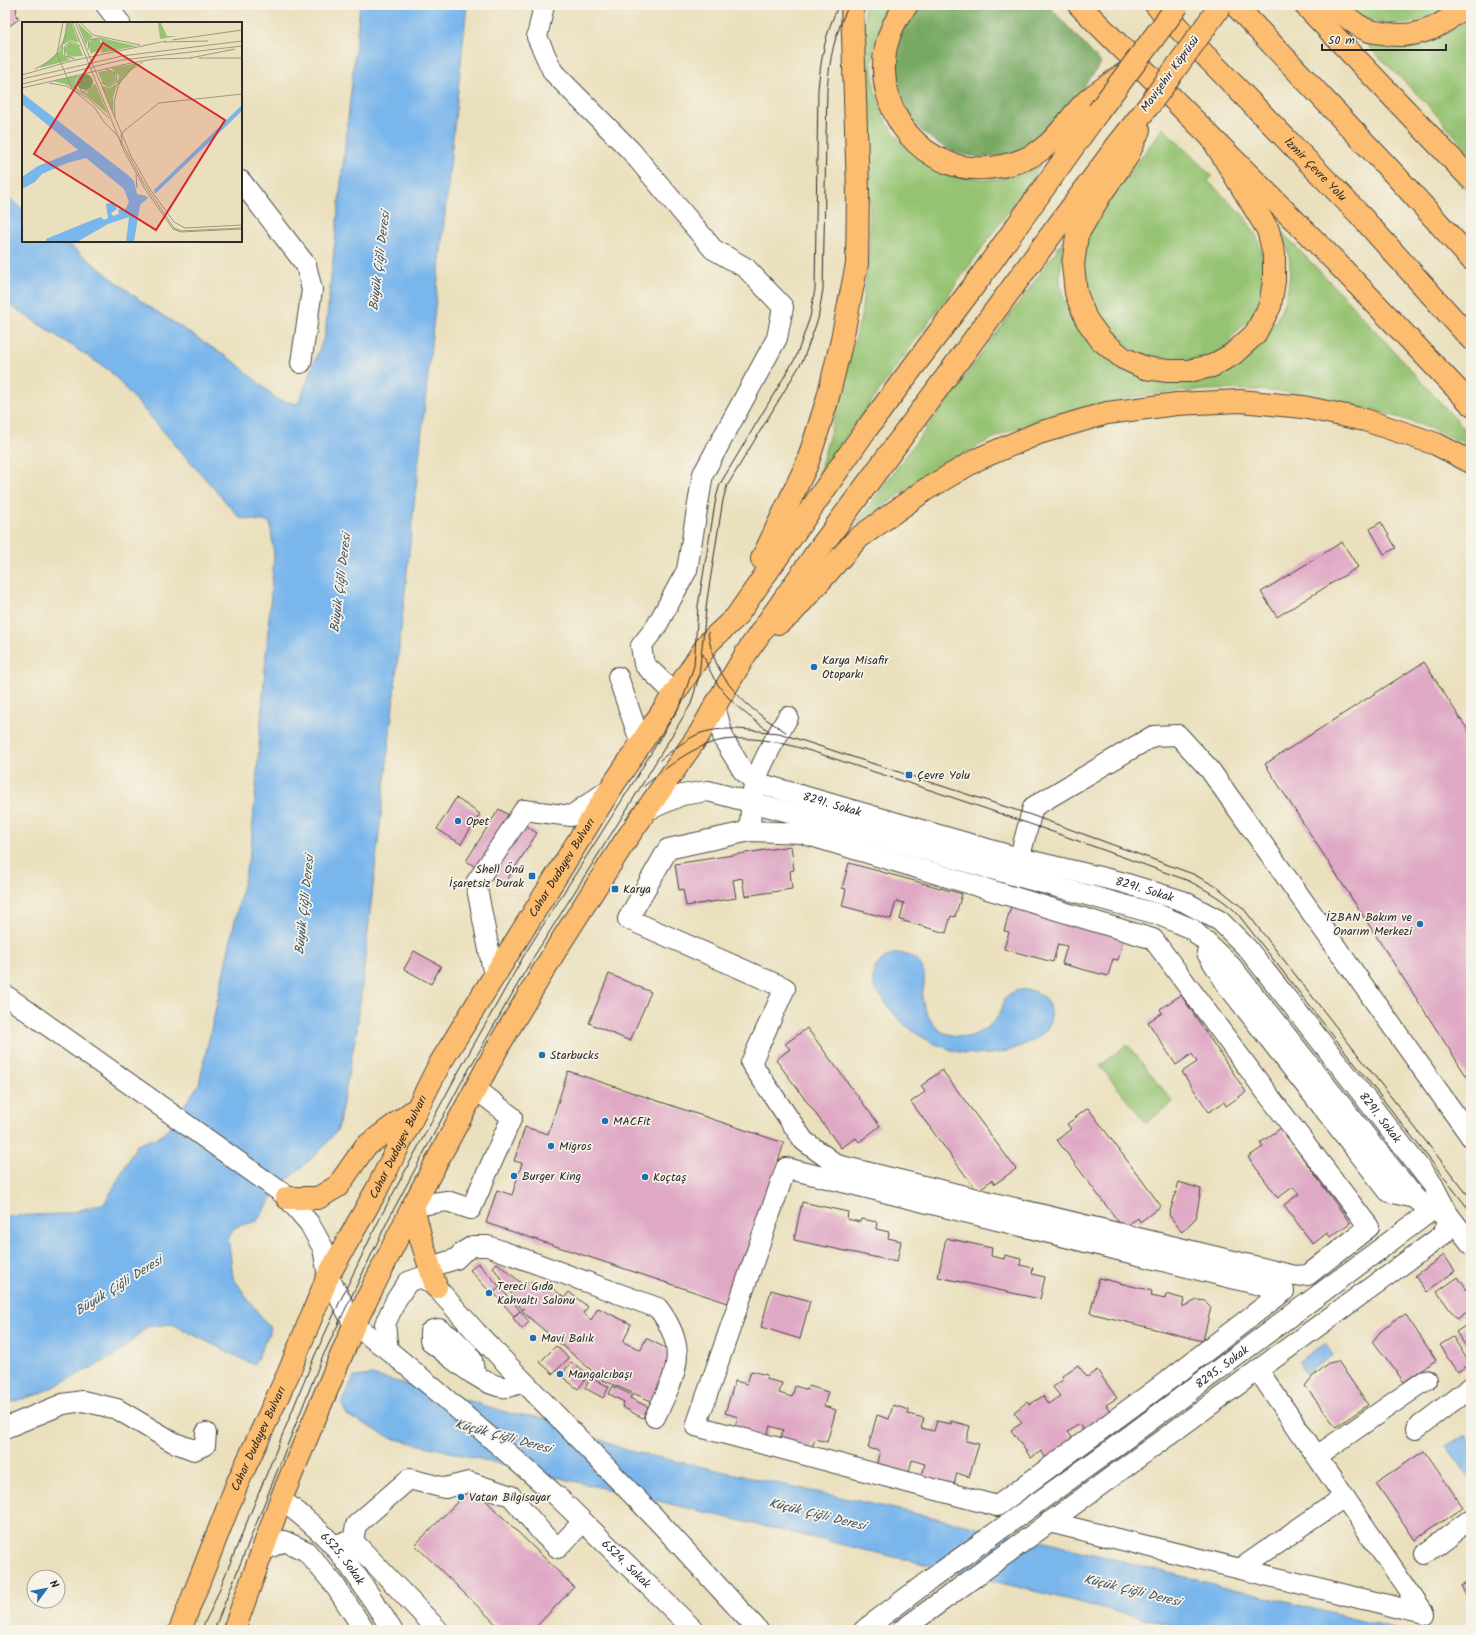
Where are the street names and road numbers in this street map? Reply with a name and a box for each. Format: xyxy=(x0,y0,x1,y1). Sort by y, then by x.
street label: Mavişehir Köprüsü xyxy=(1136,32,1204,116)
street label: İzmir Çevre Yolu xyxy=(1280,133,1352,206)
street label: 8291. Sokak xyxy=(800,787,864,822)
street label: Cahar Dudayev Bulvarı xyxy=(524,814,600,921)
street label: 8291. Sokak xyxy=(1114,872,1177,907)
street label: 8291. Sokak xyxy=(1354,1088,1407,1147)
street label: Cahar Dudayev Bulvarı xyxy=(364,1091,432,1202)
street label: 8295. Sokak xyxy=(1191,1340,1253,1394)
street label: Cahar Dudayev Bulvarı xyxy=(226,1383,291,1494)
street label: 6525. Sokak xyxy=(316,1527,370,1589)
street label: 6524. Sokak xyxy=(597,1535,656,1593)

